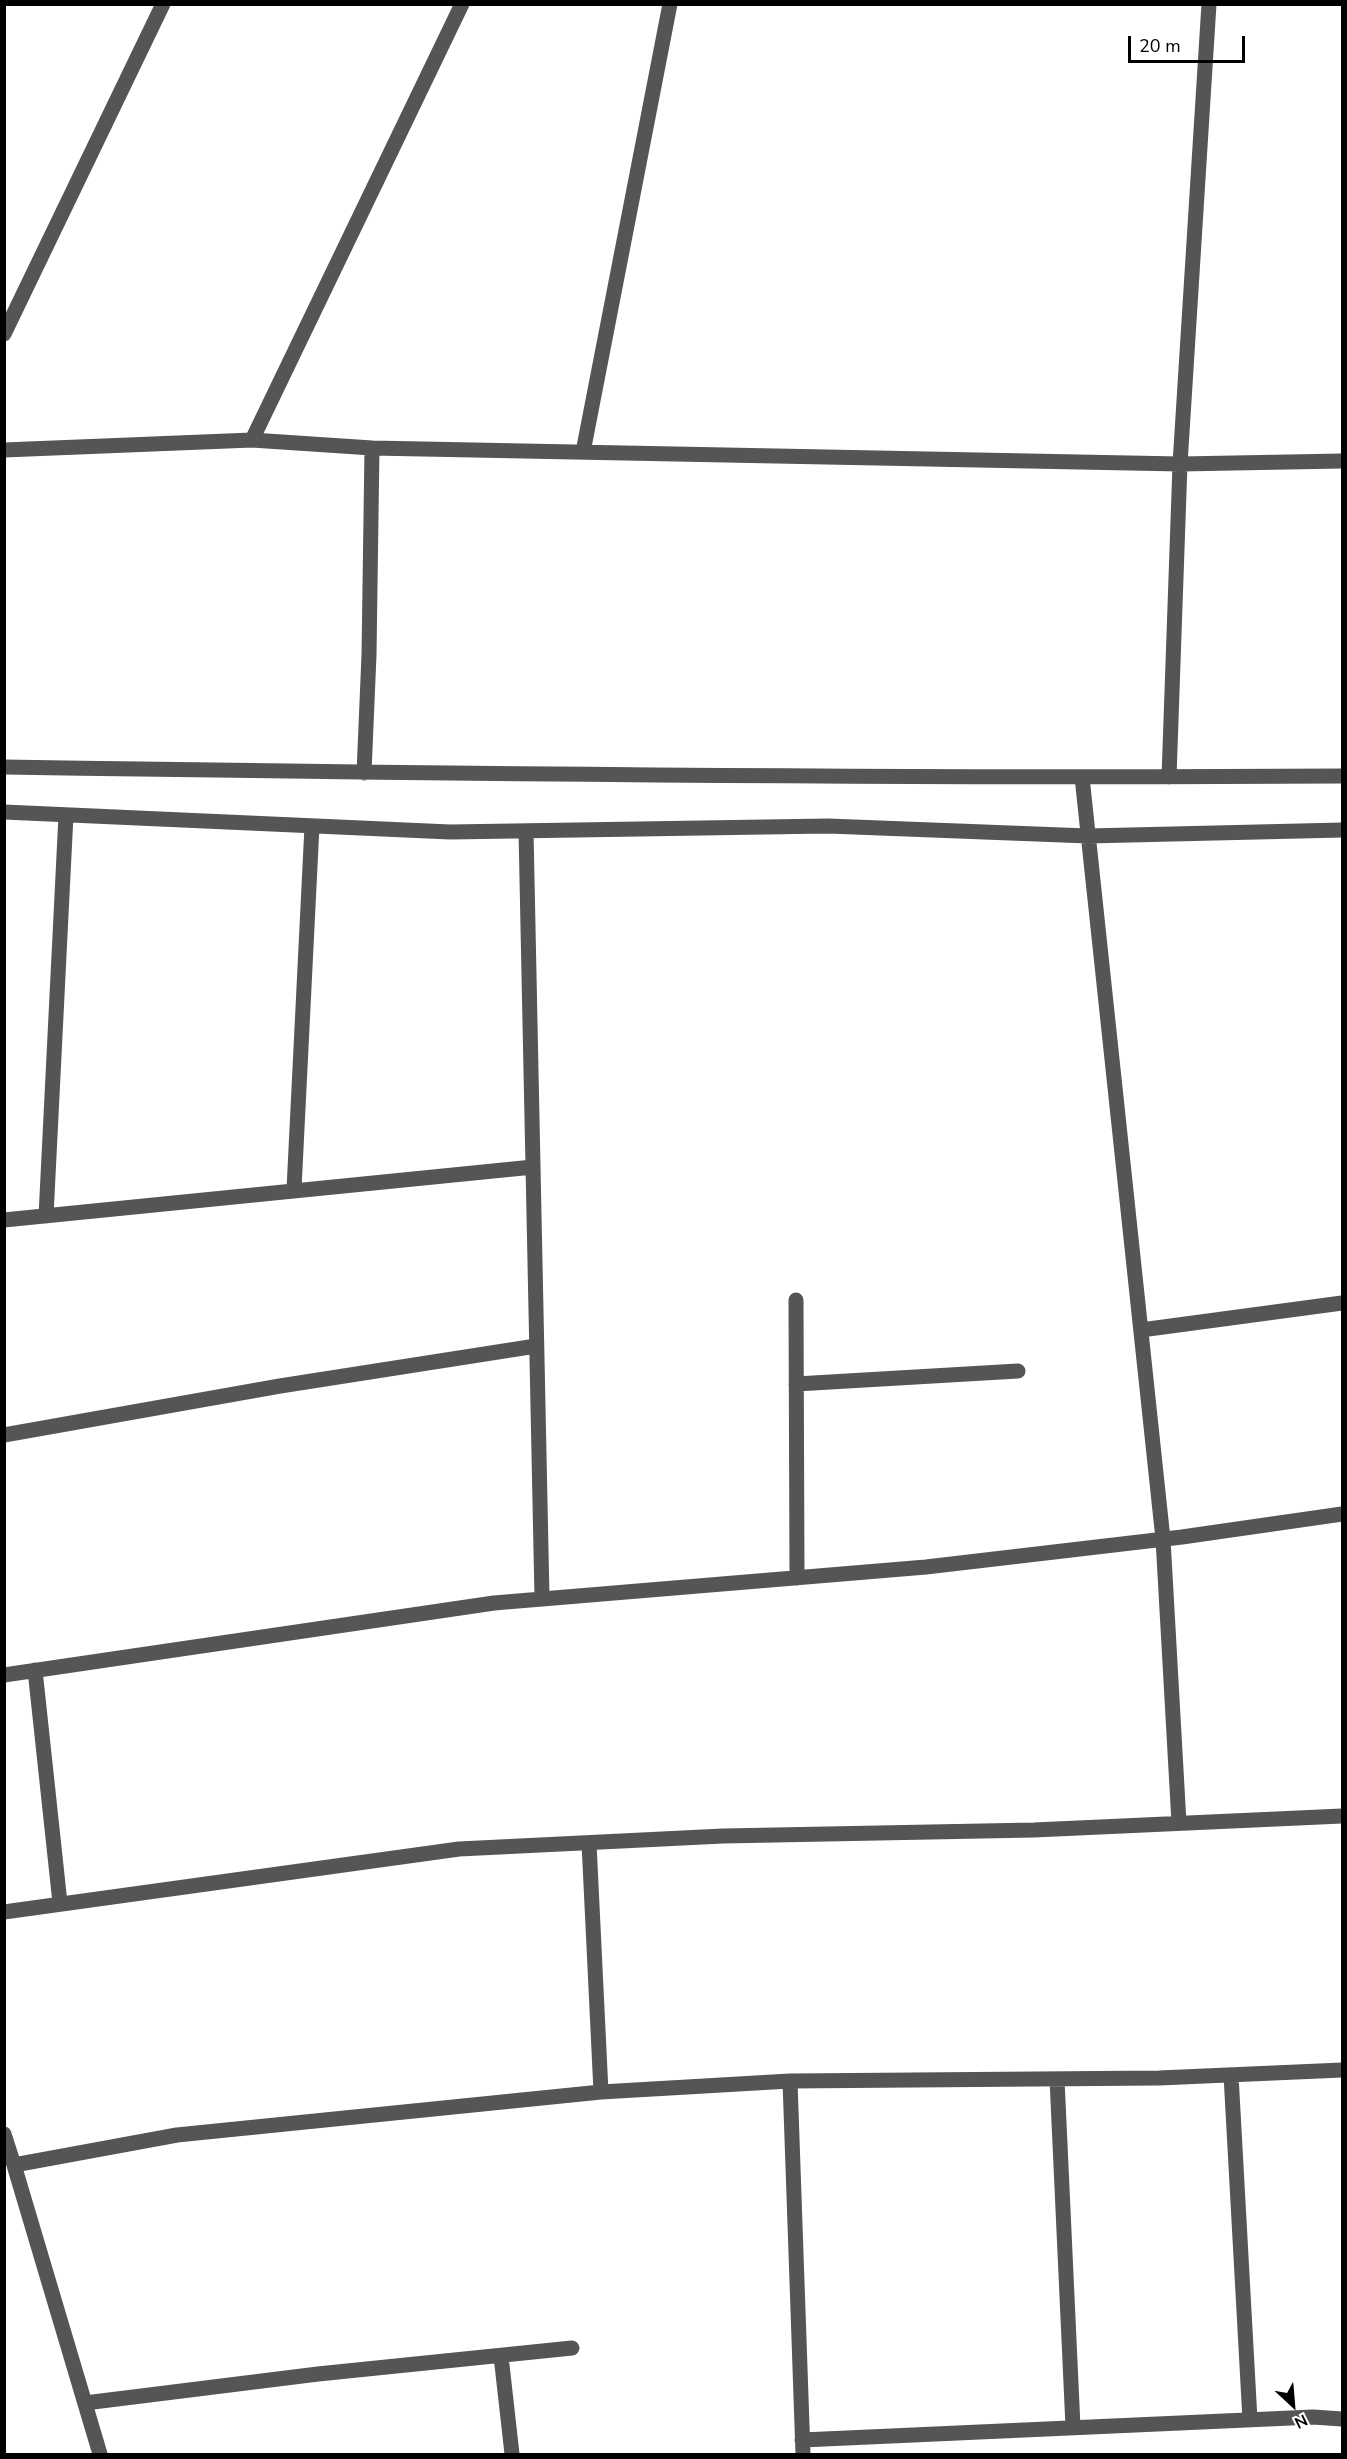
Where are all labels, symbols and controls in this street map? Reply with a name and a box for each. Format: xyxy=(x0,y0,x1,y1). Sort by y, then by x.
scale bar xyxy=(1131,24,1248,62)
text: 20 m xyxy=(1139,34,1181,58)
north arrow xyxy=(1263,2375,1323,2435)
text: N xyxy=(1291,2409,1311,2434)

